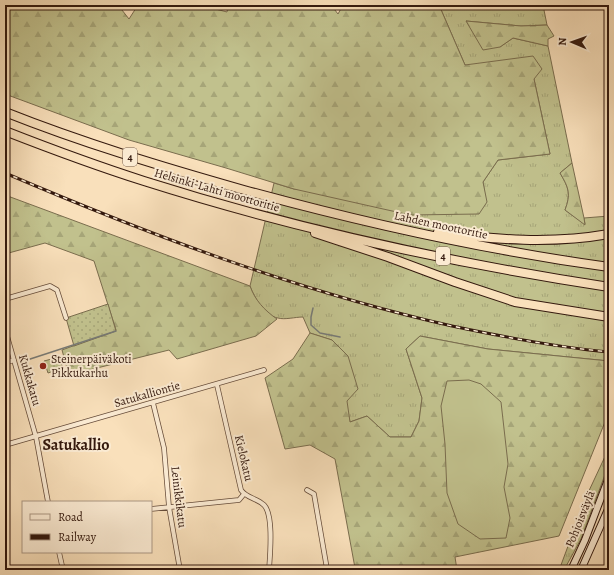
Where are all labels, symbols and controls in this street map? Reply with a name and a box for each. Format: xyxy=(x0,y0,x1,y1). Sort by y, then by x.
north arrow xyxy=(552,22,592,62)
text: N xyxy=(555,37,570,46)
road number: 4 xyxy=(123,148,137,166)
street label: Helsinki-Lahti moottoritie xyxy=(152,164,282,216)
street label: Lahden moottoritie xyxy=(393,207,489,243)
road number: 4 xyxy=(436,247,450,265)
place label: Steinerpäiväkoti Pikkukarhu xyxy=(51,351,132,381)
street label: Kukkakatu xyxy=(15,352,45,408)
marker: Steinerpäiväkoti Pikkukarhu xyxy=(38,361,48,371)
street label: Satukalliontie xyxy=(112,377,182,411)
street label: Kielokatu xyxy=(231,433,257,483)
district label: Satukallio xyxy=(42,434,110,456)
street label: Leinikkikatu xyxy=(167,465,191,529)
street label: Pohjoisväylä xyxy=(561,488,599,550)
legend xyxy=(22,501,152,553)
text: Road xyxy=(58,509,84,525)
text: Railway xyxy=(58,529,97,545)

